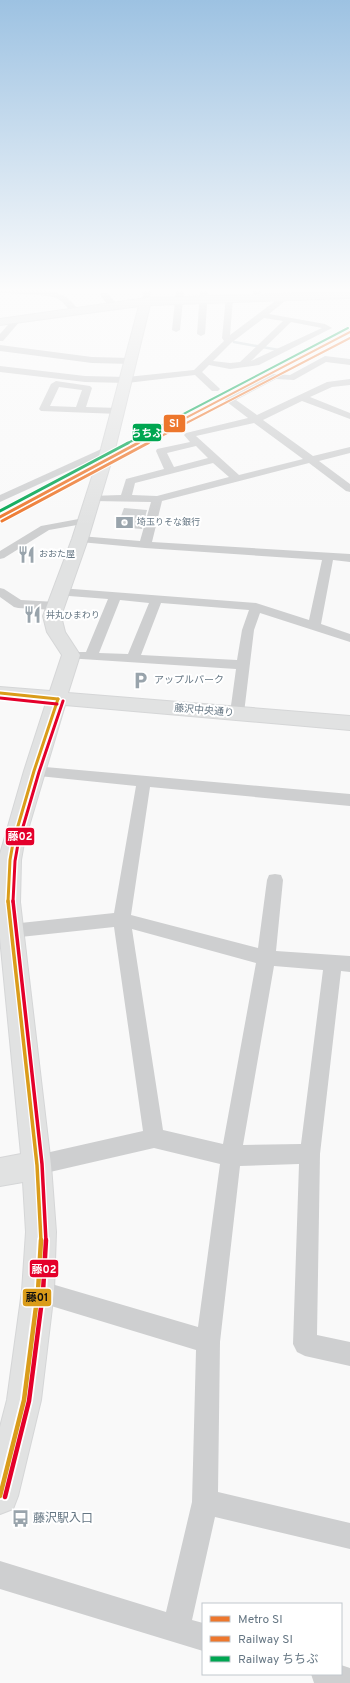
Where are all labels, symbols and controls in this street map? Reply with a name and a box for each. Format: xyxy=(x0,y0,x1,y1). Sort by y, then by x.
line badge: SI xyxy=(163,414,186,433)
text: SI xyxy=(169,417,179,431)
line badge: ちちぶ xyxy=(132,423,162,442)
text: ちちぶ xyxy=(131,427,164,441)
bank icon: 埼玉りそな銀行 xyxy=(114,512,134,532)
place label: 埼玉りそな銀行 xyxy=(137,517,200,528)
restaurant icon: おおた屋 xyxy=(16,544,36,564)
place label: おおた屋 xyxy=(39,549,75,560)
restaurant icon: 丼丸ひまわり xyxy=(23,605,43,625)
place label: 丼丸ひまわり xyxy=(46,610,100,621)
parking icon: アップルパーク xyxy=(131,670,151,690)
place label: アップルパーク xyxy=(154,674,224,687)
street label: 藤沢中央通り xyxy=(174,702,234,720)
line badge: 藤02 xyxy=(5,827,35,846)
text: 藤02 xyxy=(8,830,32,844)
line badge: 藤02 xyxy=(29,1259,59,1278)
text: 藤02 xyxy=(32,1263,56,1277)
line badge: 藤01 xyxy=(22,1288,52,1307)
text: 藤01 xyxy=(26,1291,48,1305)
bus stop icon: 藤沢駅入口 xyxy=(10,1509,30,1529)
place label: 藤沢駅入口 xyxy=(33,1511,93,1527)
legend xyxy=(202,1603,342,1675)
text: Metro SI xyxy=(238,1612,283,1628)
text: Railway SI xyxy=(238,1632,293,1648)
text: Railway ちちぶ xyxy=(238,1652,318,1668)

